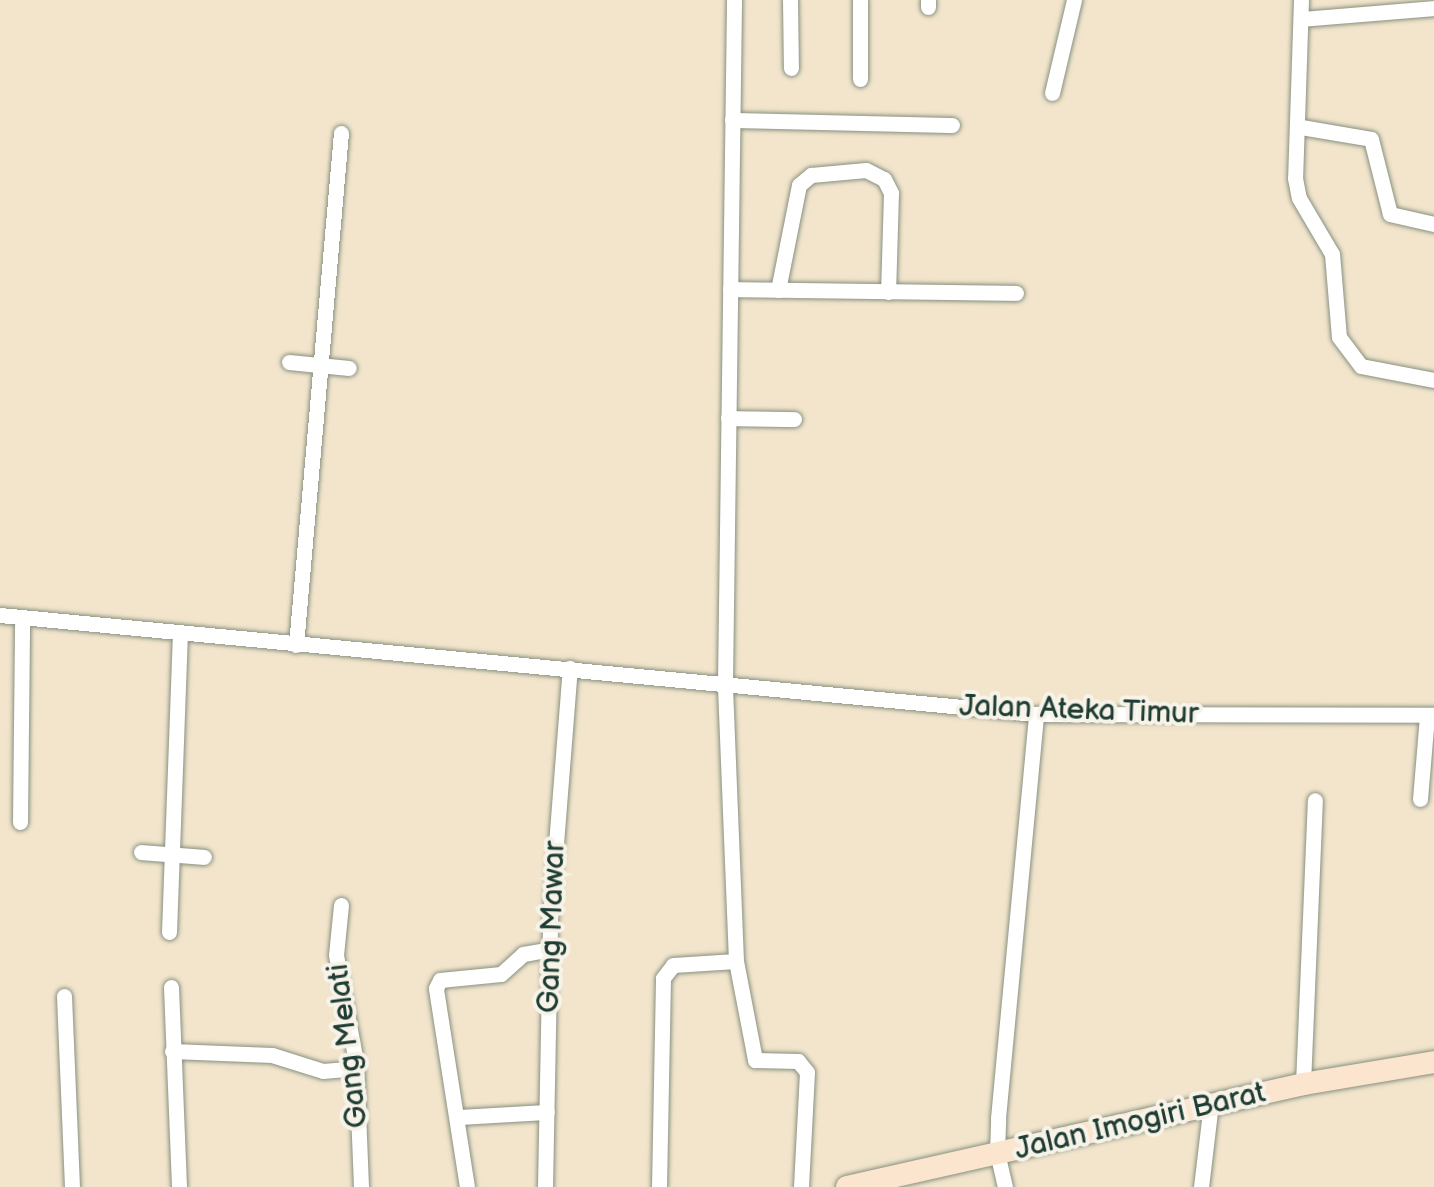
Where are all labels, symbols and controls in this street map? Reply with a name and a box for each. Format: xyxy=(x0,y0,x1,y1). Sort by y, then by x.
street label: Jalan Ateka Timur xyxy=(958,688,1200,732)
street label: Gang Mawar xyxy=(531,840,573,1014)
street label: Gang Melati xyxy=(320,962,376,1130)
street label: Jalan Imogiri Barat xyxy=(1011,1075,1269,1167)

